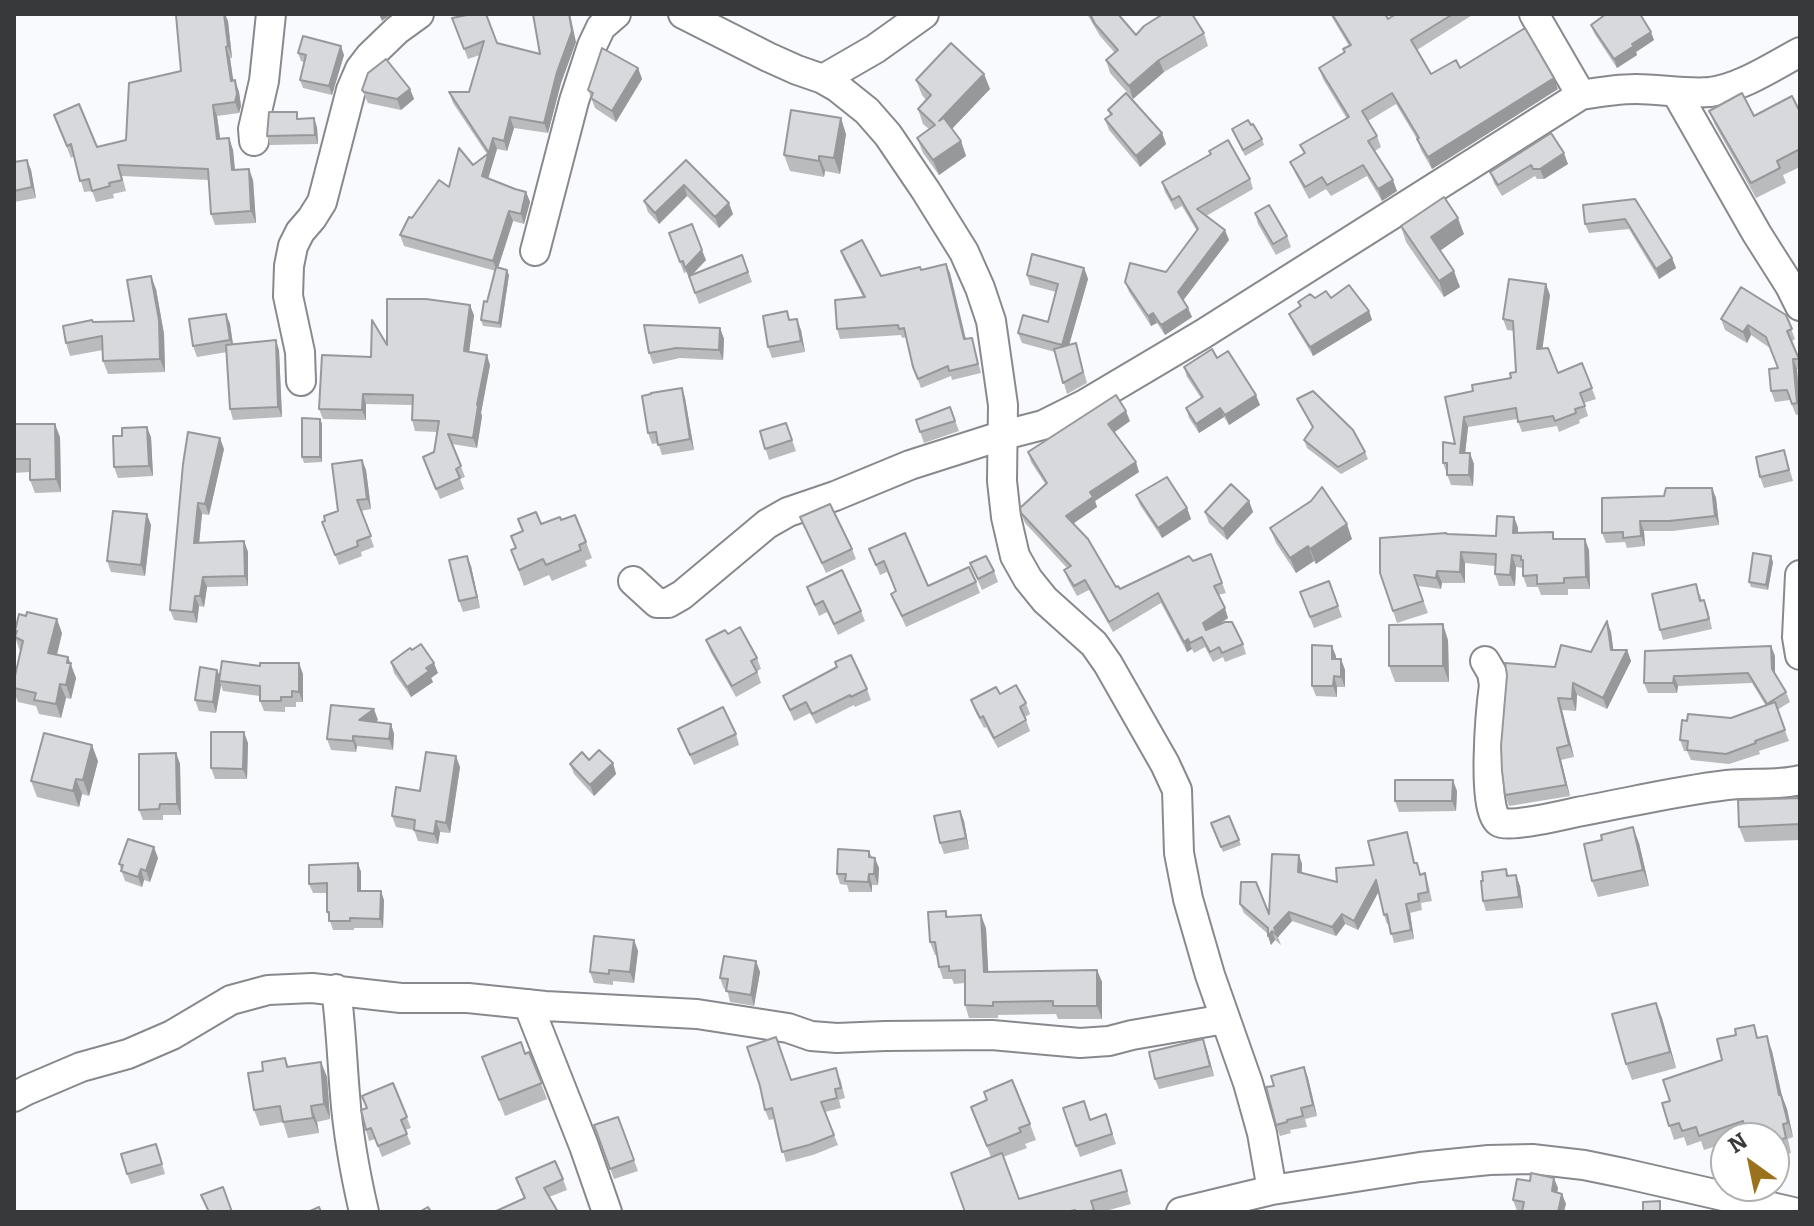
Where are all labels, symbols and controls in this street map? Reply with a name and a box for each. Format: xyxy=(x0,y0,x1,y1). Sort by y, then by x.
north arrow xyxy=(1710,1122,1790,1202)
text: N xyxy=(1723,1127,1752,1159)

